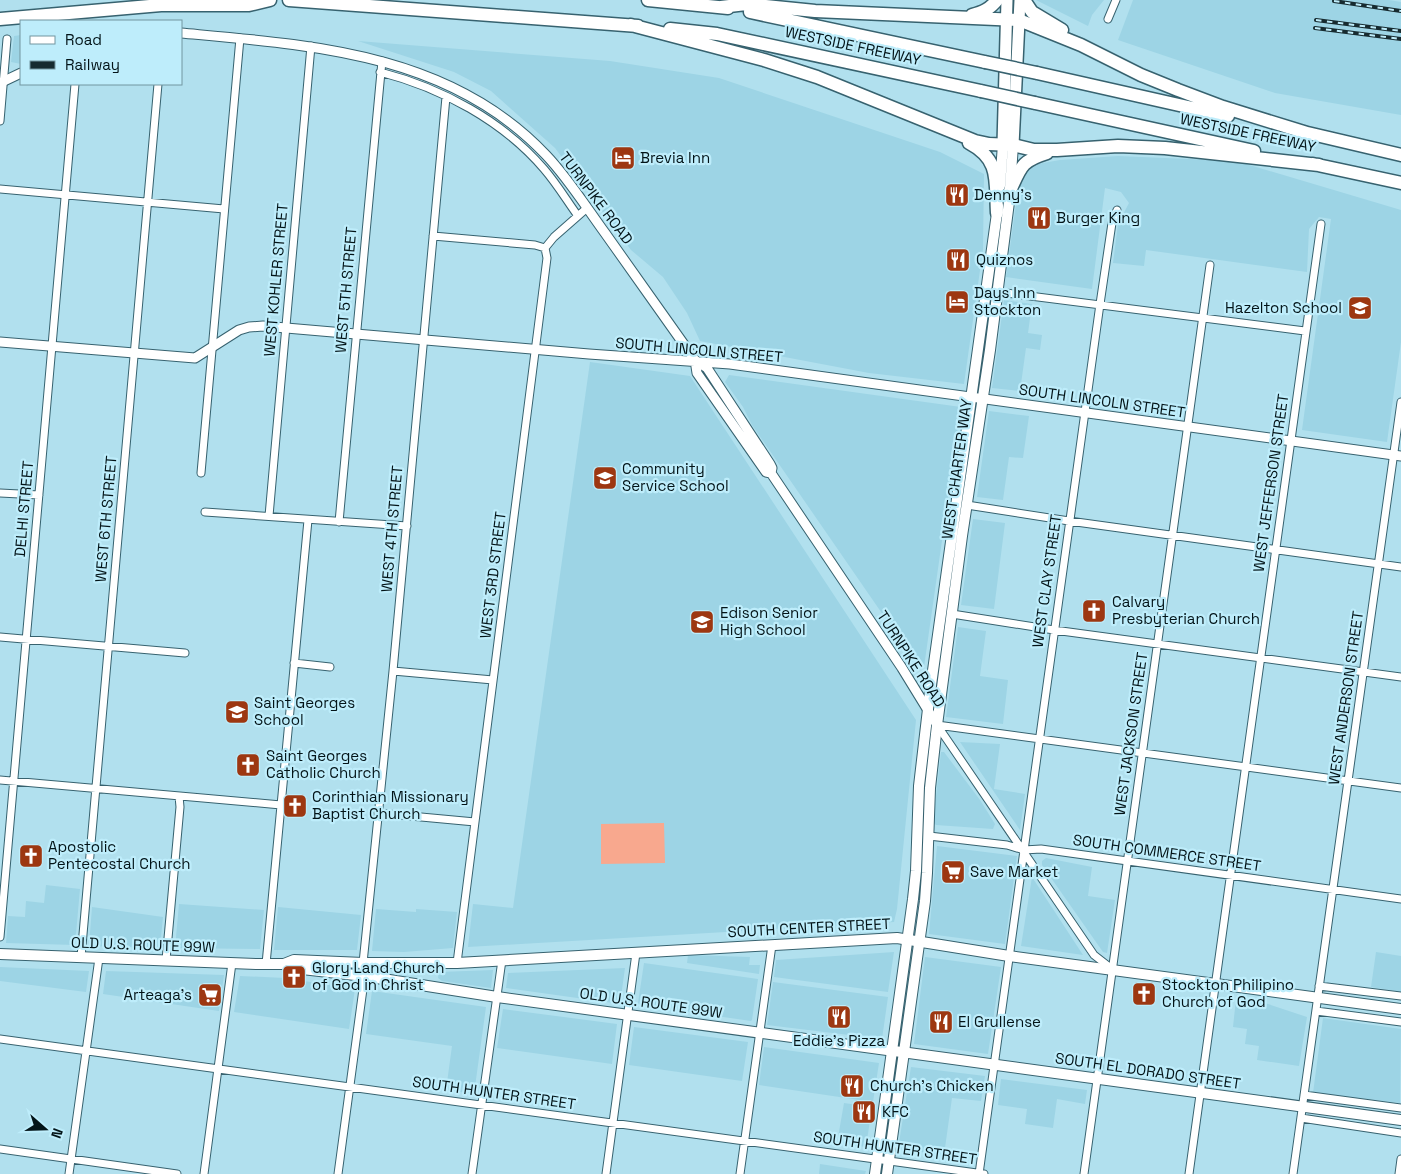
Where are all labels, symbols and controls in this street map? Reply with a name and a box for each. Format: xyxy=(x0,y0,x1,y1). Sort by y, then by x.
legend xyxy=(20,20,182,85)
street label: WESTSIDE FREEWAY xyxy=(783,22,923,69)
text: Road xyxy=(65,30,102,49)
text: Railway xyxy=(65,55,120,74)
street label: WESTSIDE FREEWAY xyxy=(1178,109,1318,156)
hotel icon: Brevia Inn xyxy=(610,145,636,171)
street label: TURNPIKE ROAD xyxy=(555,148,637,248)
place label: Brevia Inn xyxy=(640,148,710,167)
restaurant icon: Denny's xyxy=(944,182,970,208)
place label: Denny's xyxy=(974,185,1032,204)
street label: WEST KOHLER STREET xyxy=(259,202,292,357)
restaurant icon: Burger King xyxy=(1026,205,1052,231)
place label: Burger King xyxy=(1056,208,1140,227)
street label: WEST 5TH STREET xyxy=(331,226,361,354)
restaurant icon: Quiznos xyxy=(945,247,971,273)
place label: Quiznos xyxy=(976,250,1033,269)
place label: Days Inn Stockton xyxy=(974,283,1041,319)
hotel icon: Days Inn Stockton xyxy=(944,289,970,315)
school or university icon: Hazelton School xyxy=(1347,295,1373,321)
place label: Hazelton School xyxy=(1225,298,1342,317)
street label: SOUTH LINCOLN STREET xyxy=(615,333,784,366)
street label: SOUTH LINCOLN STREET xyxy=(1018,379,1187,422)
street label: WEST JEFFERSON STREET xyxy=(1249,392,1292,573)
street label: WEST CHARTER WAY xyxy=(937,398,976,540)
street label: WEST 6TH STREET xyxy=(91,455,121,583)
place label: Community Service School xyxy=(622,459,729,495)
street label: DELHI STREET xyxy=(10,460,37,558)
street label: WEST 4TH STREET xyxy=(376,465,407,593)
school or university icon: Community Service School xyxy=(592,465,618,491)
street label: WEST 3RD STREET xyxy=(475,510,510,639)
street label: WEST CLAY STREET xyxy=(1028,513,1065,649)
place label: Calvary Presbyterian Church xyxy=(1112,592,1260,628)
church icon: Calvary Presbyterian Church xyxy=(1081,598,1107,624)
place label: Edison Senior High School xyxy=(720,603,818,639)
street label: TURNPIKE ROAD xyxy=(873,607,950,711)
school or university icon: Edison Senior High School xyxy=(689,609,715,635)
street label: WEST ANDERSON STREET xyxy=(1324,610,1367,786)
street label: WEST JACKSON STREET xyxy=(1110,651,1151,817)
place label: Saint Georges School xyxy=(254,693,355,729)
school or university icon: Saint Georges School xyxy=(224,699,250,725)
place label: Saint Georges Catholic Church xyxy=(266,746,381,782)
church icon: Saint Georges Catholic Church xyxy=(235,752,261,778)
place label: Corinthian Missionary Baptist Church xyxy=(312,787,469,823)
church icon: Corinthian Missionary Baptist Church xyxy=(282,793,308,819)
street label: SOUTH COMMERCE STREET xyxy=(1072,830,1263,875)
place label: Apostolic Pentecostal Church xyxy=(48,837,191,873)
church icon: Apostolic Pentecostal Church xyxy=(18,843,44,869)
supermarket icon: Save Market xyxy=(940,859,966,885)
place label: Save Market xyxy=(970,862,1058,881)
street label: SOUTH CENTER STREET xyxy=(727,914,891,941)
street label: OLD U.S. ROUTE 99W xyxy=(71,932,215,957)
place label: Glory Land Church of God in Christ xyxy=(312,958,445,994)
church icon: Glory Land Church of God in Christ xyxy=(281,964,307,990)
place label: Stockton Philipino Church of God xyxy=(1162,975,1294,1011)
church icon: Stockton Philipino Church of God xyxy=(1131,981,1157,1007)
supermarket icon: Arteaga's xyxy=(197,982,223,1008)
street label: OLD U.S. ROUTE 99W xyxy=(578,983,724,1022)
place label: Arteaga's xyxy=(124,985,192,1004)
restaurant icon: Eddie's Pizza xyxy=(826,1004,852,1030)
restaurant icon: El Grullense xyxy=(928,1009,954,1035)
place label: El Grullense xyxy=(958,1012,1041,1031)
place label: Eddie's Pizza xyxy=(793,1031,885,1050)
street label: SOUTH EL DORADO STREET xyxy=(1054,1048,1242,1093)
street label: SOUTH HUNTER STREET xyxy=(411,1072,577,1113)
restaurant icon: Church's Chicken xyxy=(839,1073,865,1099)
place label: Church's Chicken xyxy=(870,1076,994,1095)
restaurant icon: KFC xyxy=(851,1099,877,1125)
place label: KFC xyxy=(882,1102,909,1121)
north arrow xyxy=(20,1104,70,1154)
text: N xyxy=(47,1126,67,1141)
street label: SOUTH HUNTER STREET xyxy=(812,1127,978,1168)

